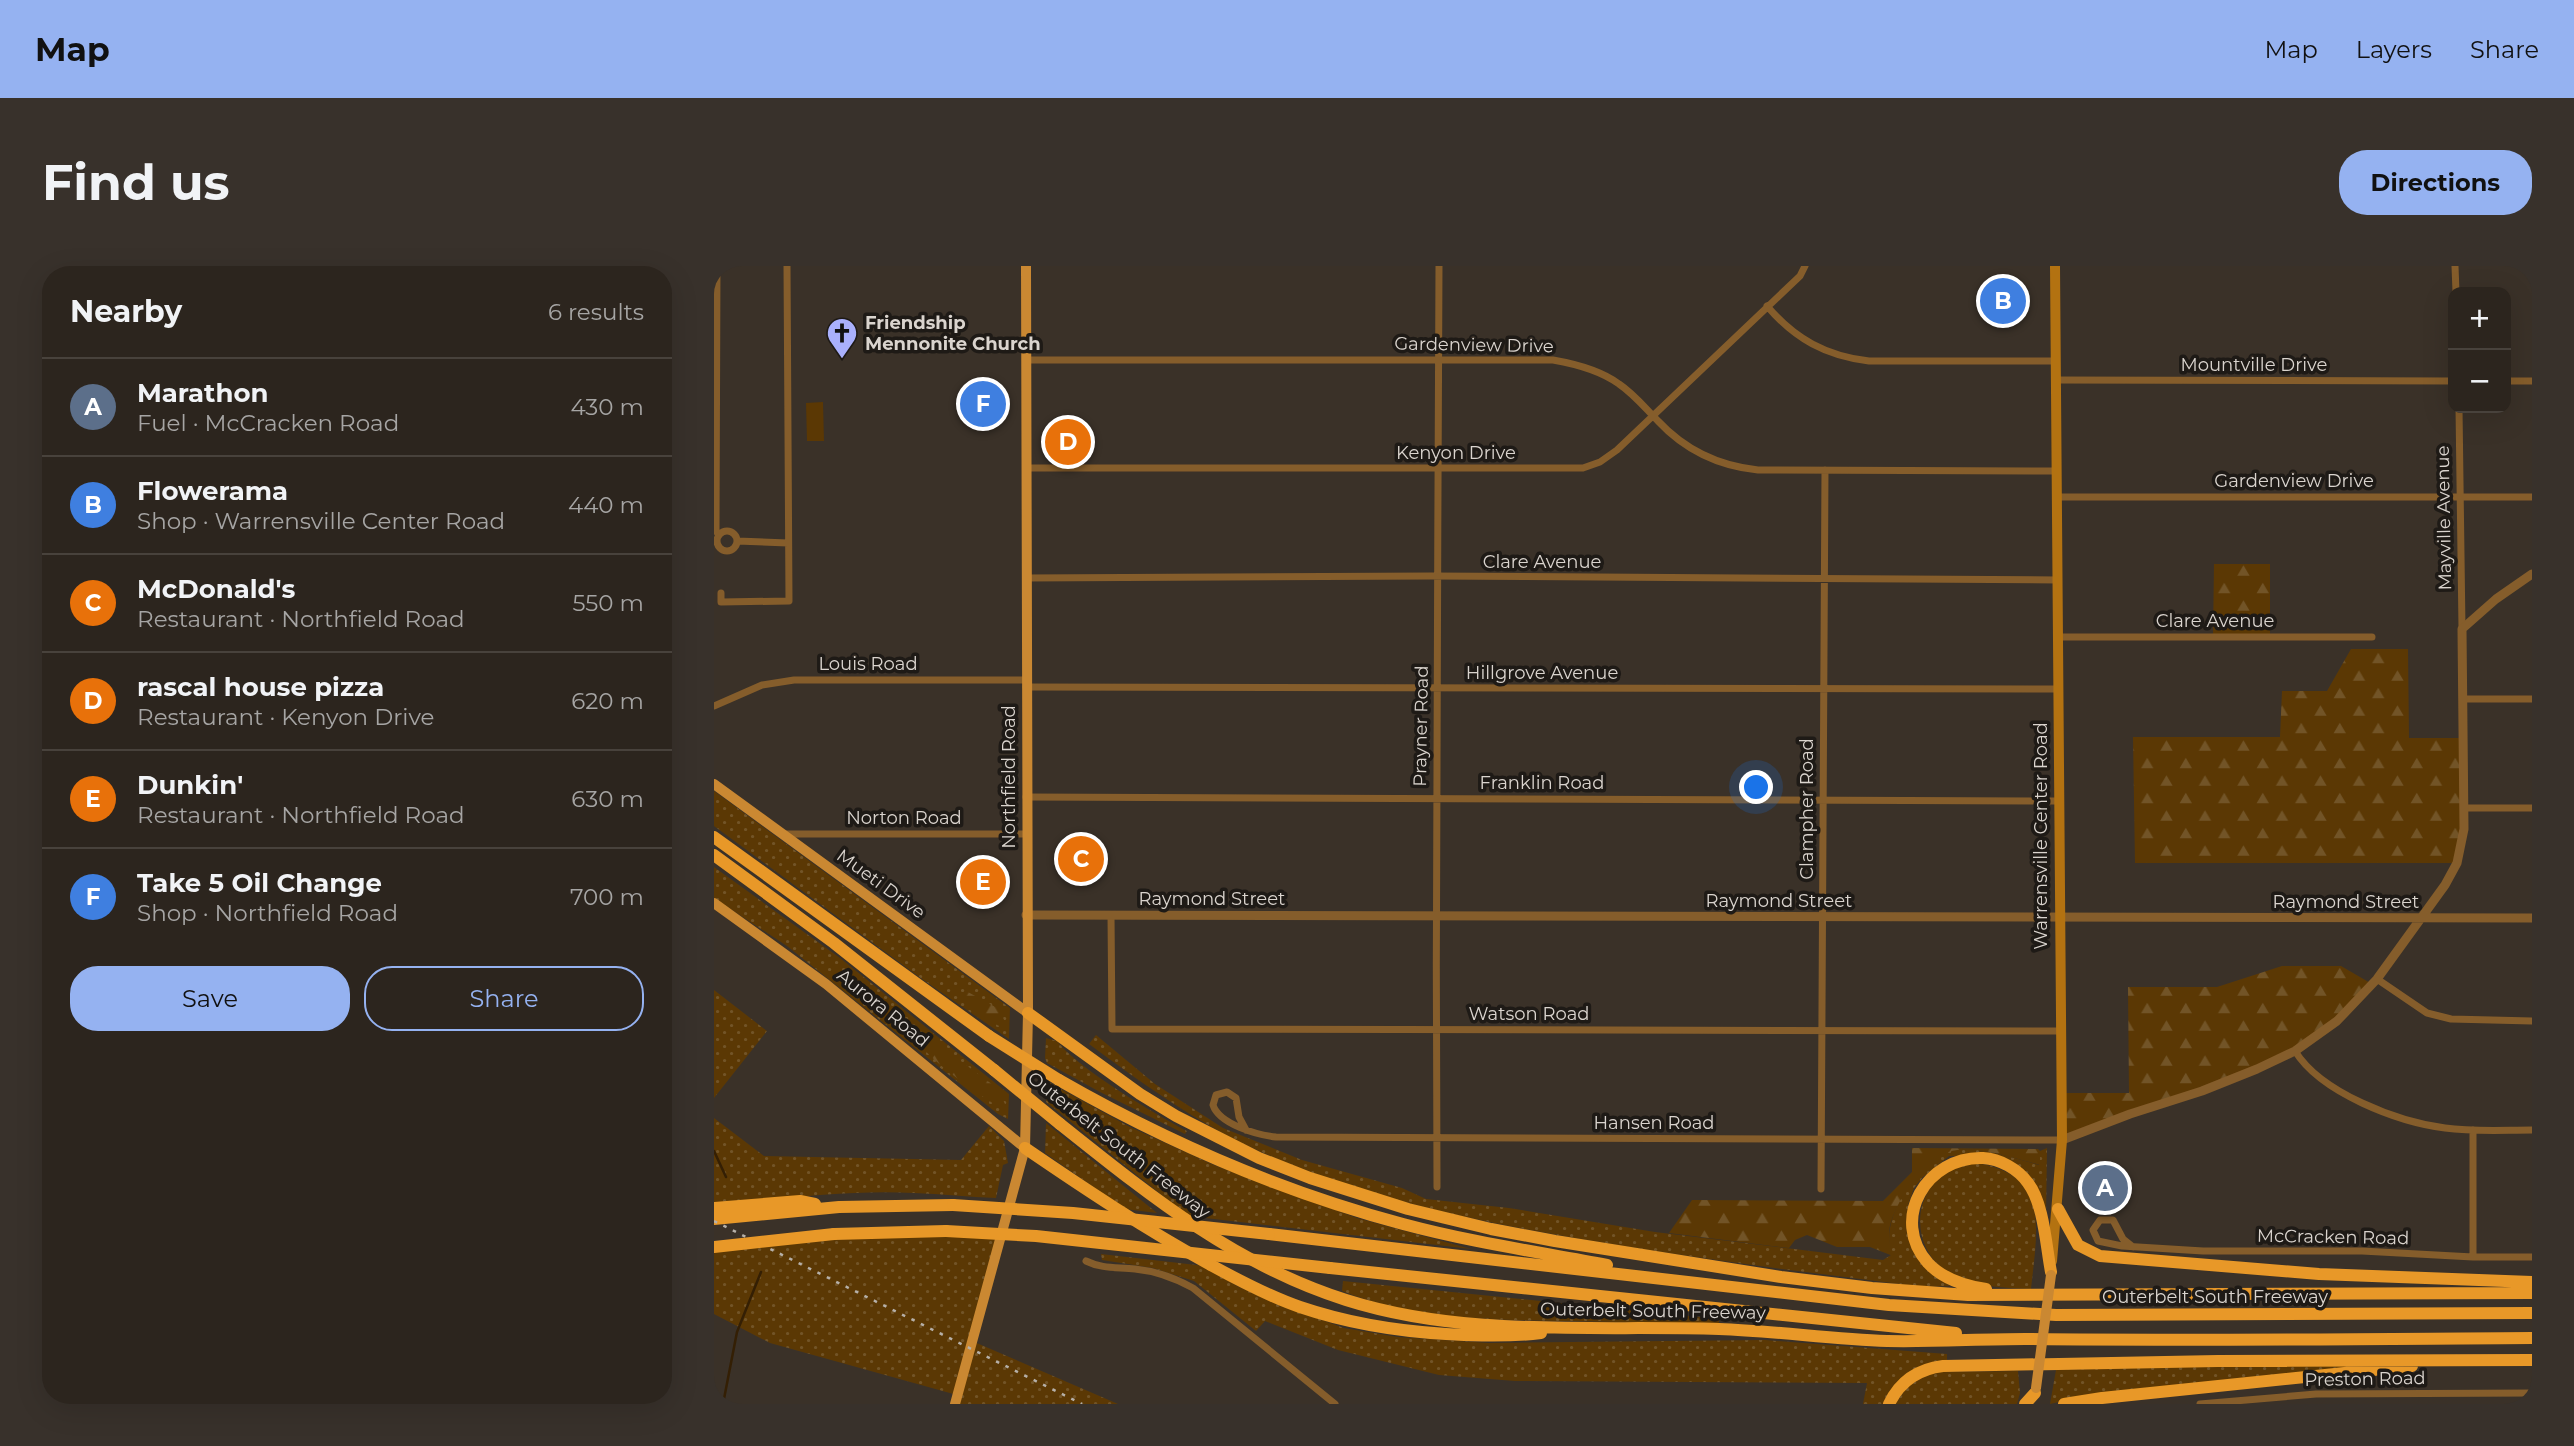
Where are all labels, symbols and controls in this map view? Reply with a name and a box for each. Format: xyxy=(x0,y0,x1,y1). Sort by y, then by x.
text: Map xyxy=(35,29,110,69)
text: Map xyxy=(2264,35,2318,64)
text: Layers xyxy=(2356,35,2432,64)
text: Share xyxy=(2470,35,2539,64)
button: Directions xyxy=(2339,150,2532,215)
text: Find us xyxy=(42,153,230,212)
pin: B xyxy=(1980,275,2026,327)
map controls xyxy=(2448,287,2511,413)
button: + xyxy=(2448,287,2511,350)
text: Nearby xyxy=(70,293,182,330)
text: 6 results xyxy=(548,298,644,326)
place label: Friendship Mennonite Church xyxy=(865,312,1041,355)
church icon: Friendship Mennonite Church xyxy=(825,316,859,360)
street label: Gardenview Drive xyxy=(1394,333,1554,357)
button: − xyxy=(2448,350,2511,413)
street label: Mountville Drive xyxy=(2181,354,2328,376)
text: Marathon xyxy=(137,377,268,409)
pin: F xyxy=(960,378,1006,430)
text: A xyxy=(84,393,102,421)
text: 430 m xyxy=(571,393,644,421)
text: Fuel · McCracken Road xyxy=(137,409,399,437)
pin: D xyxy=(1045,416,1091,468)
street label: Kenyon Drive xyxy=(1396,442,1516,464)
street label: Mayville Avenue xyxy=(2432,445,2456,591)
street label: Gardenview Drive xyxy=(2214,470,2374,492)
text: Flowerama xyxy=(137,475,288,507)
text: B xyxy=(84,491,102,519)
text: 440 m xyxy=(568,491,644,519)
text: Shop · Warrensville Center Road xyxy=(137,507,505,535)
street label: Clare Avenue xyxy=(1483,551,1601,573)
text: McDonald's xyxy=(137,573,295,605)
text: C xyxy=(85,589,101,617)
text: 550 m xyxy=(572,589,644,617)
text: Restaurant · Northfield Road xyxy=(137,605,465,633)
street label: Clare Avenue xyxy=(2156,610,2274,632)
street label: Louis Road xyxy=(818,653,918,675)
street label: Hillgrove Avenue xyxy=(1466,662,1618,684)
street label: Prayner Road xyxy=(1409,665,1433,787)
text: rascal house pizza xyxy=(137,671,384,703)
text: D xyxy=(84,687,103,715)
text: 620 m xyxy=(571,687,644,715)
text: Restaurant · Kenyon Drive xyxy=(137,703,434,731)
street label: Northfield Road xyxy=(998,705,1020,849)
street label: Warrensville Center Road xyxy=(2030,722,2052,950)
street label: Clampher Road xyxy=(1796,738,1818,880)
text: Dunkin' xyxy=(137,769,243,801)
your location xyxy=(1739,770,1773,804)
street label: Franklin Road xyxy=(1480,772,1604,794)
text: E xyxy=(85,785,101,813)
text: 630 m xyxy=(571,785,644,813)
text: Restaurant · Northfield Road xyxy=(137,801,465,829)
street label: Norton Road xyxy=(846,807,962,829)
pin: C xyxy=(1058,833,1104,885)
street label: Mueti Drive xyxy=(832,844,930,924)
pin: E xyxy=(960,856,1006,908)
text: Take 5 Oil Change xyxy=(137,867,382,899)
text: F xyxy=(86,883,100,911)
text: 700 m xyxy=(570,883,644,911)
street label: Raymond Street xyxy=(1139,888,1285,910)
street label: Raymond Street xyxy=(1706,890,1852,912)
street label: Raymond Street xyxy=(2273,891,2419,913)
text: Shop · Northfield Road xyxy=(137,899,398,927)
street label: Aurora Road xyxy=(833,964,933,1052)
button: Save xyxy=(70,966,350,1031)
button: Share xyxy=(364,966,644,1031)
street label: Watson Road xyxy=(1469,1003,1589,1025)
street label: Outerbelt South Freeway xyxy=(1023,1067,1215,1223)
street label: Hansen Road xyxy=(1593,1112,1715,1134)
pin: A xyxy=(2082,1162,2128,1214)
street label: McCracken Road xyxy=(2257,1225,2409,1249)
street label: Outerbelt South Freeway xyxy=(2102,1286,2328,1308)
street label: Outerbelt South Freeway xyxy=(1540,1298,1766,1324)
street label: Preston Road xyxy=(2304,1367,2426,1391)

